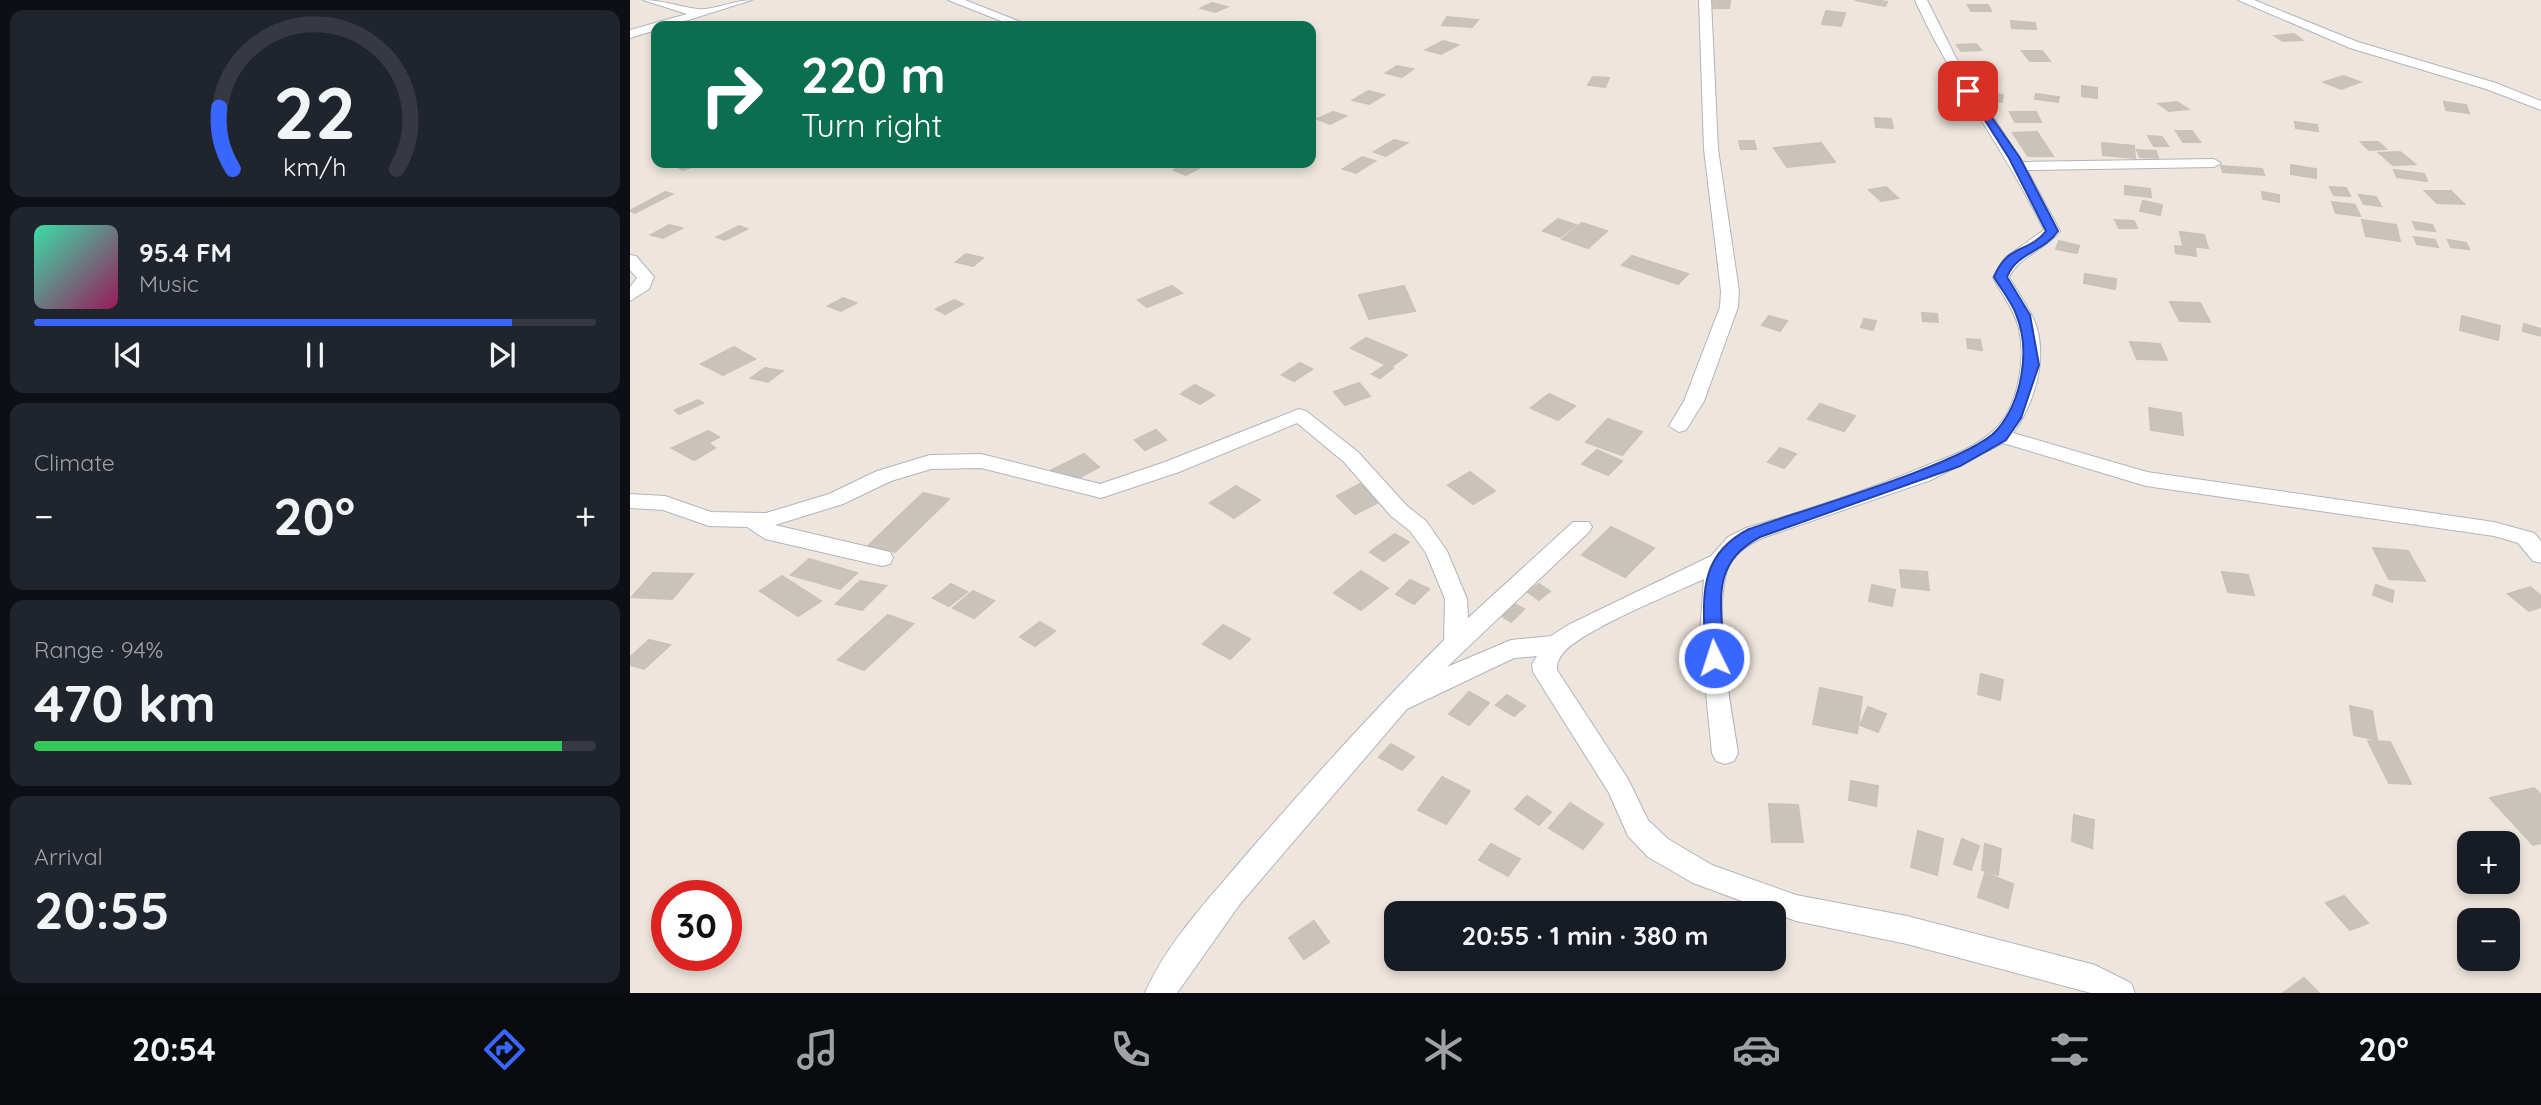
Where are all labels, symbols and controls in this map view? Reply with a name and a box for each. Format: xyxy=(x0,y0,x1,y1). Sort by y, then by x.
text: 220 m xyxy=(801,44,946,105)
icon: right xyxy=(686,49,777,140)
pin xyxy=(1938,61,1998,121)
text: 22 xyxy=(274,67,356,158)
icon: arrive xyxy=(1949,72,1987,110)
text: Turn right xyxy=(801,105,942,145)
text: km/h xyxy=(283,151,347,182)
text: 95.4 FM xyxy=(139,236,232,269)
text: Music xyxy=(139,269,199,298)
icon: previous xyxy=(109,336,147,374)
icon: pause xyxy=(296,336,334,374)
icon: next xyxy=(483,336,521,374)
text: Climate xyxy=(34,448,115,477)
text: 20° xyxy=(273,483,355,548)
text: − xyxy=(34,492,54,540)
text: + xyxy=(575,492,596,540)
position arrow xyxy=(1677,621,1751,695)
text: Range · 94% xyxy=(34,635,163,664)
text: 470 km xyxy=(34,670,216,735)
map controls xyxy=(2457,831,2520,971)
button: + xyxy=(2457,831,2520,894)
text: Arrival xyxy=(34,842,103,871)
text: 20:55 xyxy=(34,877,170,942)
speed limit sign: 30 xyxy=(651,880,742,971)
button: − xyxy=(2457,908,2520,971)
text: 20:55 · 1 min · 380 m xyxy=(1462,919,1708,952)
icon: directions xyxy=(480,1025,529,1074)
icon: music xyxy=(793,1025,842,1074)
icon: phone xyxy=(1106,1025,1155,1074)
icon: climate xyxy=(1419,1025,1468,1074)
icon: car xyxy=(1732,1025,1781,1074)
icon: filters xyxy=(2045,1025,2094,1074)
text: 20:54 xyxy=(132,1029,216,1069)
text: 20° xyxy=(2358,1029,2409,1069)

